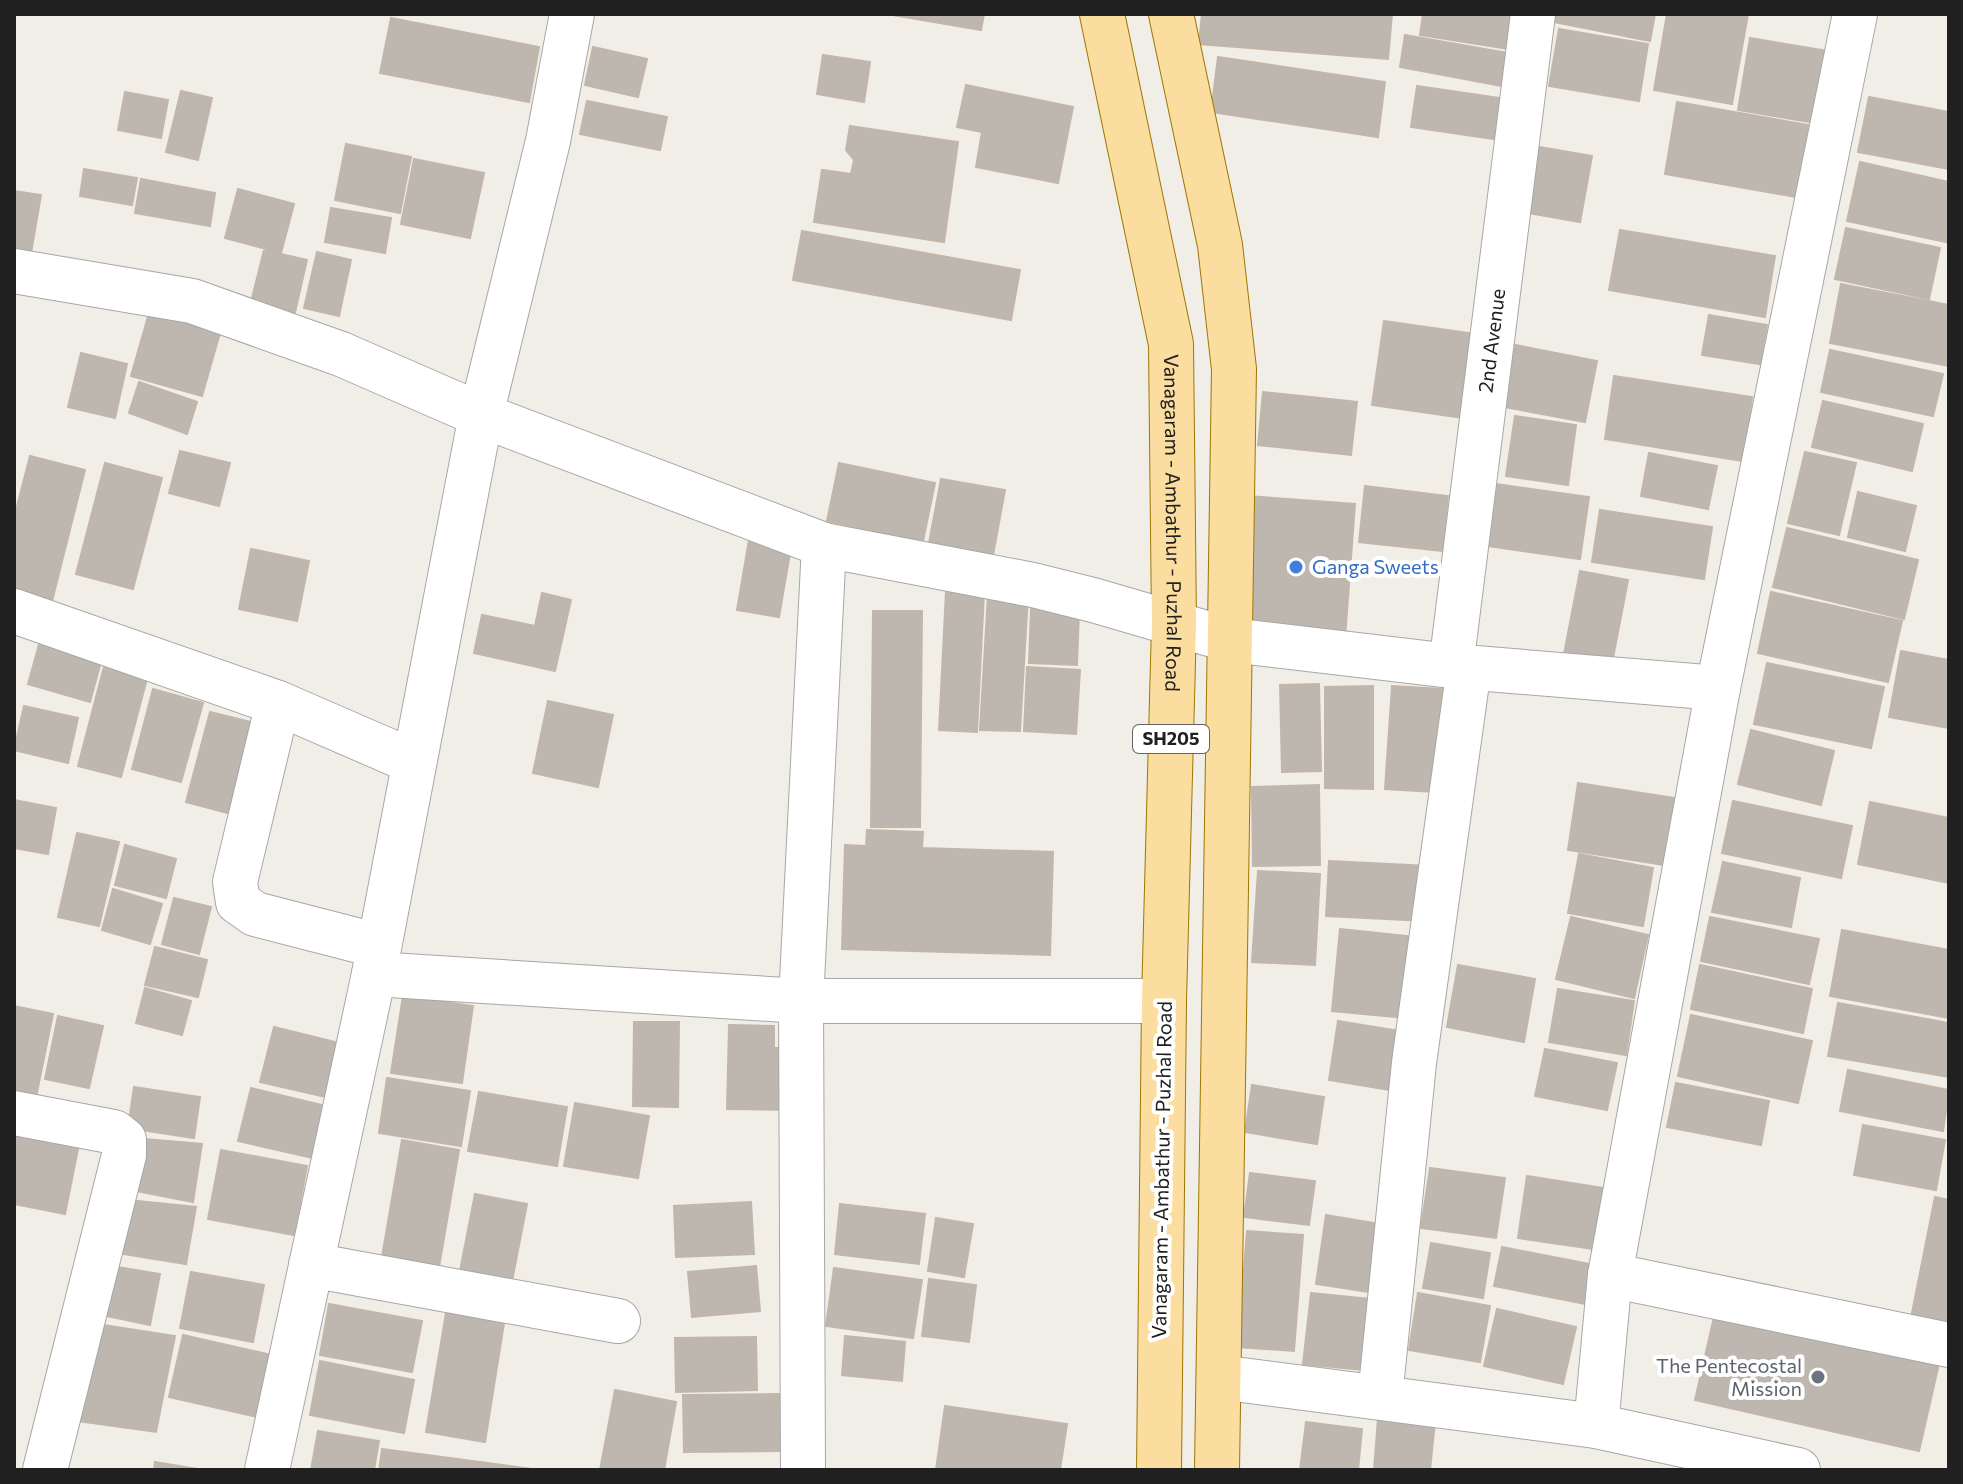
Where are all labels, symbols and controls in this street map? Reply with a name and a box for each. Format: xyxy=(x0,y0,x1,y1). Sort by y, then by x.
street label: 2nd Avenue xyxy=(1472,287,1509,394)
street label: Vanagaram - Ambathur - Puzhal Road xyxy=(1160,354,1187,692)
place label: Ganga Sweets xyxy=(1312,554,1439,578)
marker: Ganga Sweets xyxy=(1287,558,1305,576)
road number: SH205 xyxy=(1133,725,1209,753)
street label: Vanagaram - Ambathur - Puzhal Road xyxy=(1146,1001,1176,1339)
place label: The Pentecostal Mission xyxy=(1656,1353,1802,1400)
marker: The Pentecostal Mission xyxy=(1809,1368,1827,1386)

